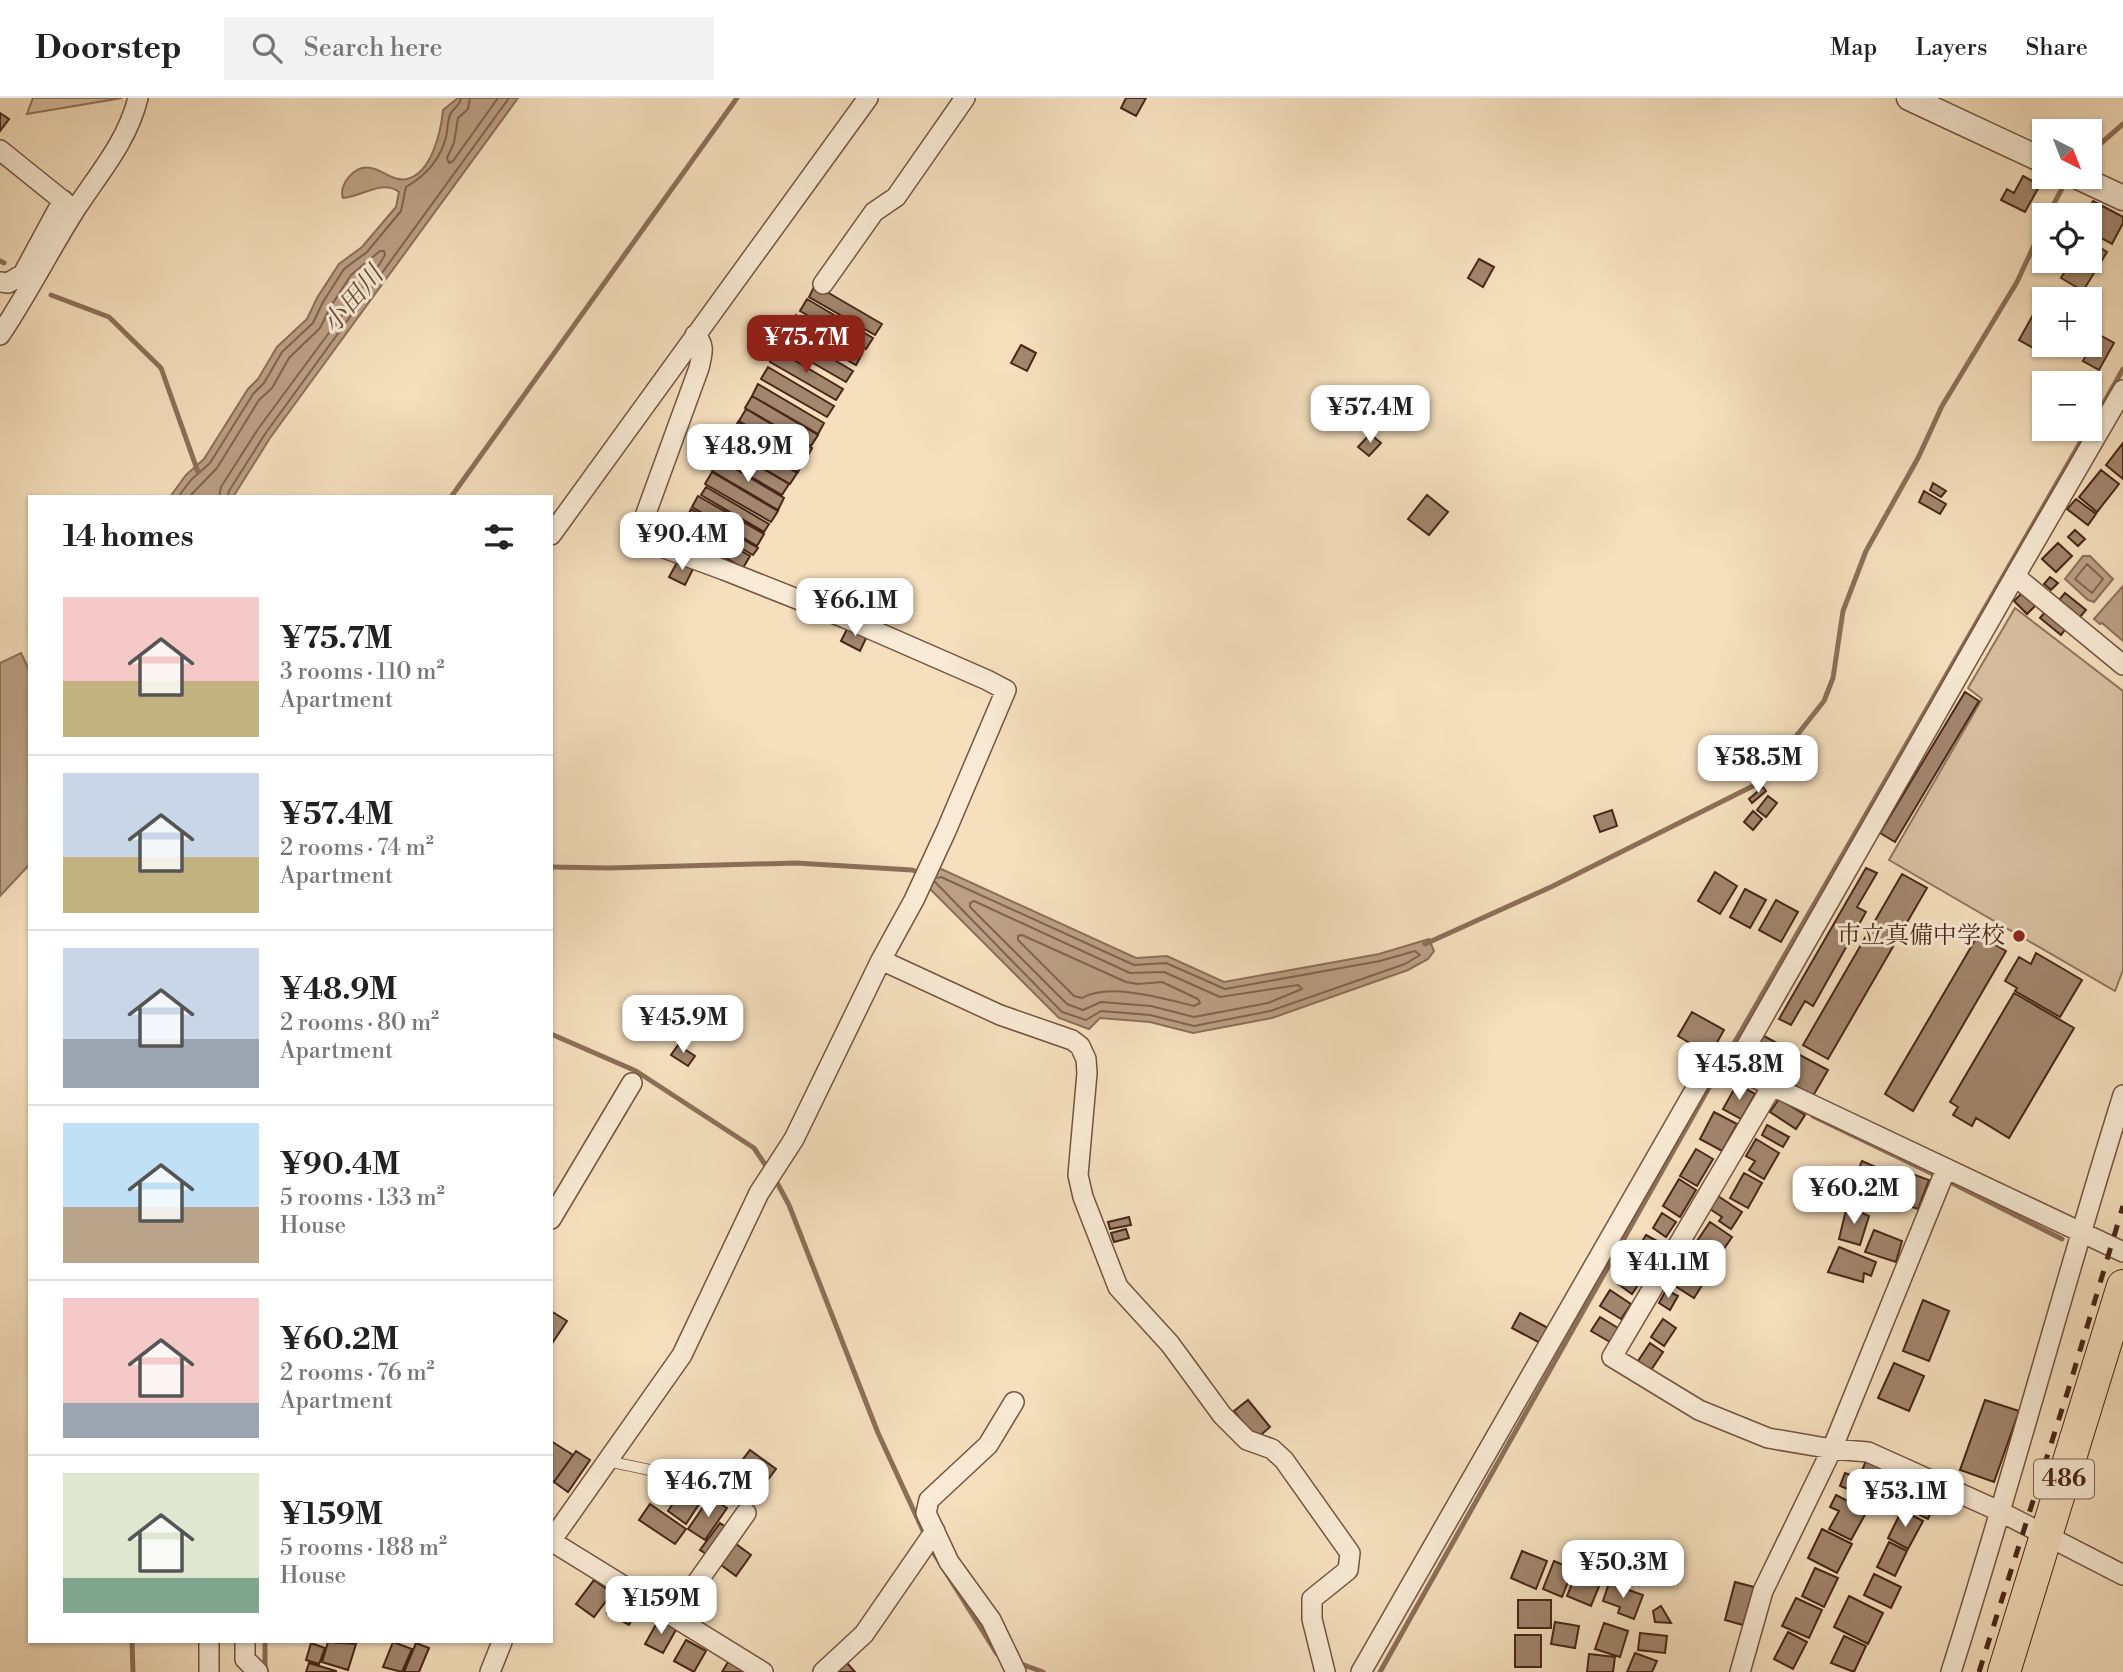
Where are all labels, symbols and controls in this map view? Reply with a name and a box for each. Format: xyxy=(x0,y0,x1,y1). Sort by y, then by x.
search box xyxy=(224,17,714,80)
text: Doorstep xyxy=(35,28,182,69)
icon: search xyxy=(248,29,286,67)
text: Search here xyxy=(304,32,443,64)
text: Map xyxy=(1830,33,1877,63)
text: Layers xyxy=(1915,33,1987,63)
text: Share xyxy=(2025,33,2088,63)
north arrow xyxy=(2032,119,2102,189)
map controls xyxy=(2032,119,2102,441)
button: locate xyxy=(2032,203,2102,273)
water label: 小田川 xyxy=(316,258,392,340)
button: + xyxy=(2032,287,2102,357)
pin: ¥75.7M xyxy=(749,316,863,375)
text: ¥75.7M xyxy=(763,324,849,352)
button: − xyxy=(2032,371,2102,441)
pin: ¥57.4M xyxy=(1313,386,1427,445)
text: ¥57.4M xyxy=(1327,394,1413,422)
pin: ¥48.9M xyxy=(691,424,805,484)
text: ¥48.9M xyxy=(703,433,793,461)
pin: ¥90.4M xyxy=(625,512,739,572)
text: 14 homes xyxy=(63,518,194,556)
icon: filters xyxy=(480,518,518,556)
text: ¥90.4M xyxy=(636,521,728,549)
pin: ¥66.1M xyxy=(798,578,912,638)
text: ¥66.1M xyxy=(812,587,898,615)
text: ¥75.7M xyxy=(280,620,392,658)
icon: home xyxy=(119,625,203,709)
text: 3 rooms · 110 m² xyxy=(280,658,444,686)
text: Apartment xyxy=(280,686,393,714)
pin: ¥58.5M xyxy=(1701,736,1815,795)
text: ¥58.5M xyxy=(1714,744,1802,772)
text: ¥57.4M xyxy=(280,796,393,834)
icon: home xyxy=(119,801,203,885)
text: 2 rooms · 74 m² xyxy=(280,834,434,862)
text: Apartment xyxy=(280,862,393,890)
place label: 市立真備中学校 xyxy=(1837,921,2005,951)
marker: 市立真備中学校 xyxy=(2011,928,2027,944)
text: ¥48.9M xyxy=(280,971,397,1009)
icon: home xyxy=(119,976,203,1060)
pin: ¥45.9M xyxy=(626,996,740,1055)
text: ¥45.9M xyxy=(638,1004,728,1032)
text: 2 rooms · 80 m² xyxy=(280,1009,439,1037)
text: Apartment xyxy=(280,1037,393,1065)
pin: ¥45.8M xyxy=(1682,1042,1796,1102)
text: ¥45.8M xyxy=(1694,1051,1784,1079)
text: ¥90.4M xyxy=(280,1146,400,1184)
icon: home xyxy=(119,1151,203,1235)
pin: ¥60.2M xyxy=(1797,1166,1911,1226)
text: ¥60.2M xyxy=(1809,1175,1899,1203)
text: 5 rooms · 133 m² xyxy=(280,1184,445,1212)
text: House xyxy=(280,1212,346,1240)
pin: ¥41.1M xyxy=(1611,1240,1725,1300)
text: ¥41.1M xyxy=(1627,1249,1709,1277)
text: ¥60.2M xyxy=(280,1321,398,1359)
icon: home xyxy=(119,1326,203,1410)
text: 2 rooms · 76 m² xyxy=(280,1359,435,1387)
text: Apartment xyxy=(280,1387,393,1415)
pin: ¥46.7M xyxy=(651,1460,765,1519)
road number: 486 xyxy=(2034,1460,2094,1498)
text: ¥46.7M xyxy=(664,1468,752,1496)
pin: ¥53.1M xyxy=(1848,1470,1962,1529)
text: ¥53.1M xyxy=(1863,1478,1947,1506)
text: ¥159M xyxy=(280,1496,383,1534)
icon: home xyxy=(119,1501,203,1585)
text: 5 rooms · 188 m² xyxy=(280,1534,447,1562)
pin: ¥50.3M xyxy=(1566,1540,1680,1600)
text: ¥50.3M xyxy=(1578,1549,1668,1577)
text: House xyxy=(280,1562,346,1590)
pin: ¥159M xyxy=(612,1576,710,1636)
text: ¥159M xyxy=(622,1585,700,1613)

